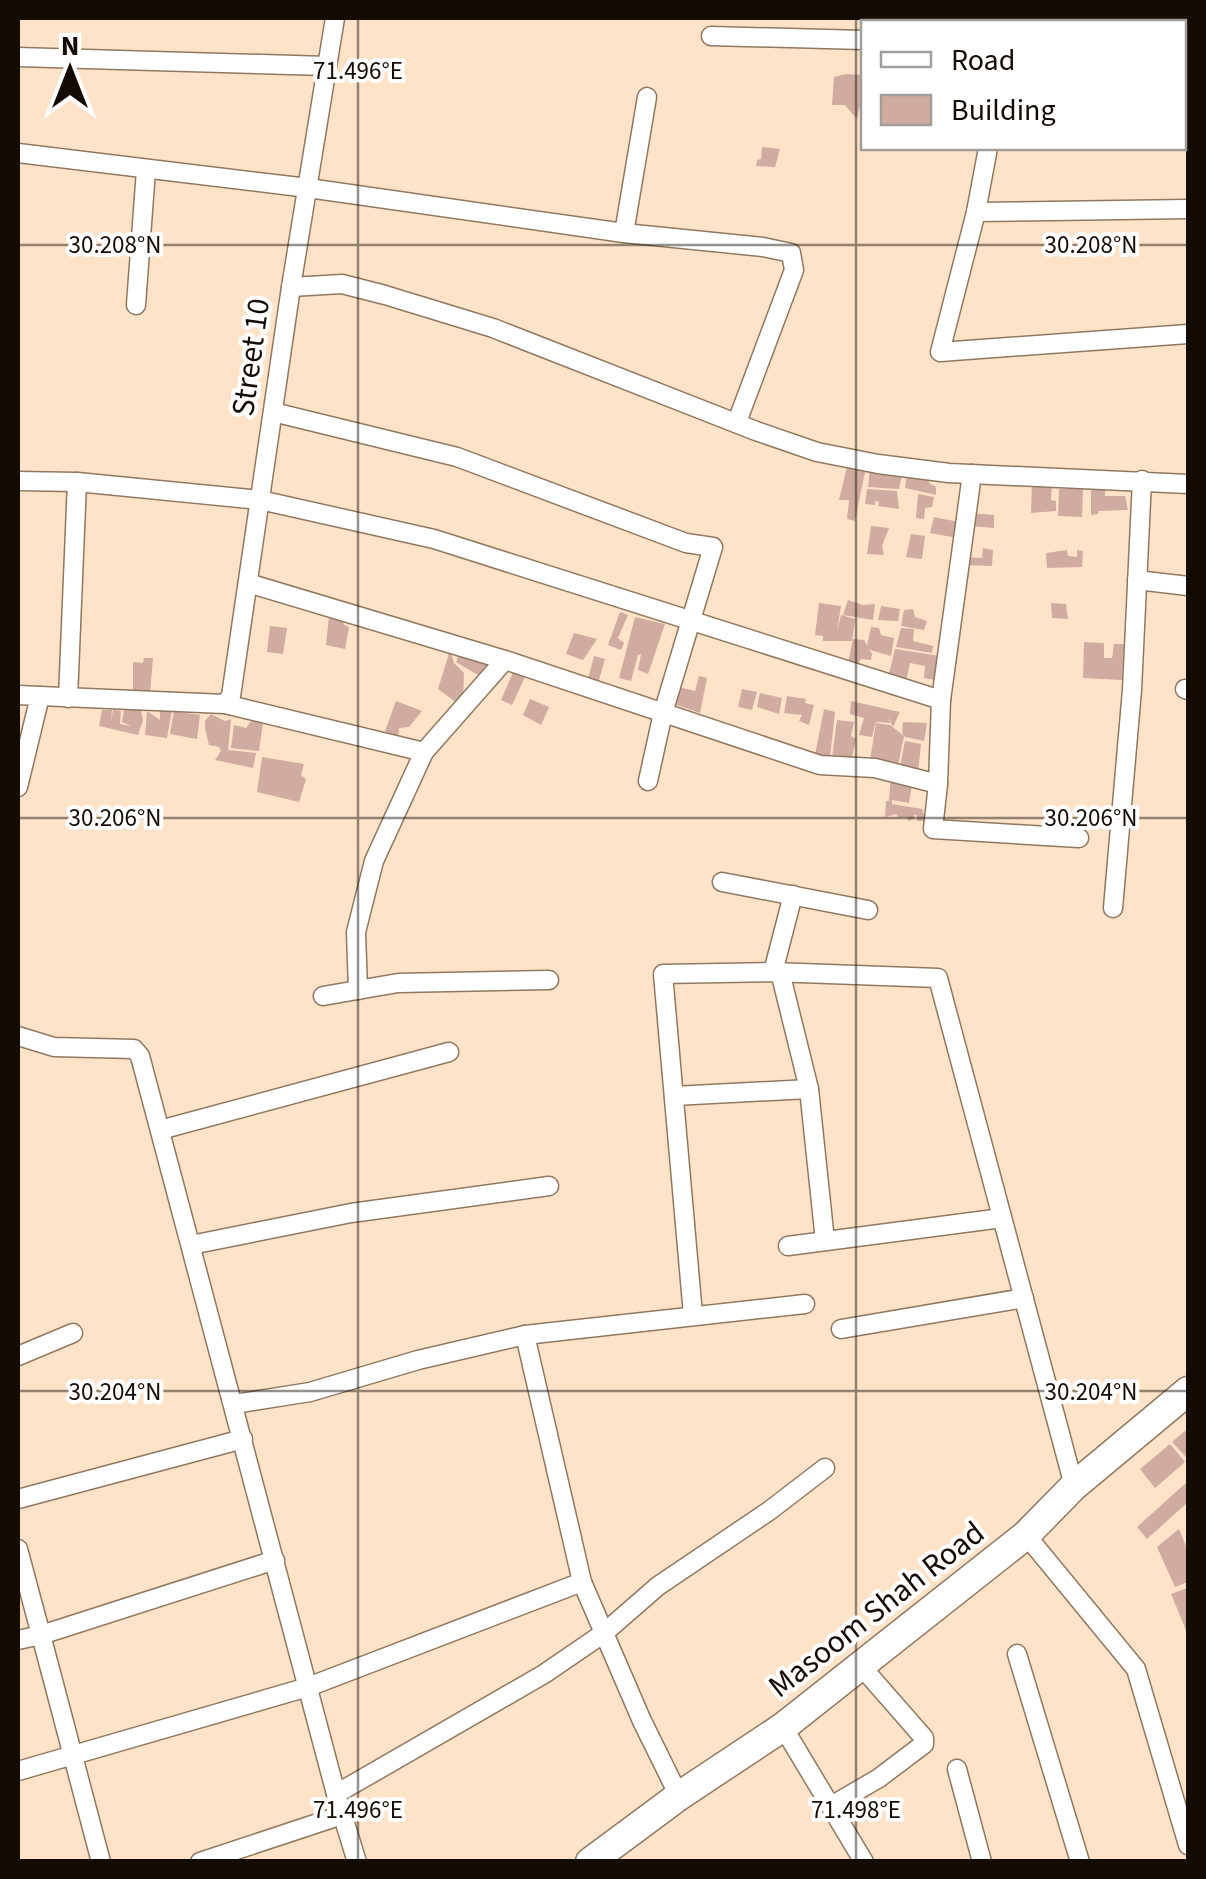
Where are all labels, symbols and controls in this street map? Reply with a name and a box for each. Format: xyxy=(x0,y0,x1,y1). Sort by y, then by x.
north arrow xyxy=(20,20,120,120)
legend xyxy=(861,20,1186,150)
text: N xyxy=(61,26,79,66)
text: Road xyxy=(951,39,1015,82)
text: 71.496°E xyxy=(313,53,403,89)
text: Building xyxy=(951,89,1056,132)
text: 30.208°N xyxy=(69,227,161,263)
text: 30.208°N xyxy=(1045,227,1137,263)
street label: Street 10 xyxy=(220,295,282,419)
text: 30.206°N xyxy=(69,800,161,836)
text: 30.206°N xyxy=(1045,800,1137,836)
text: 30.204°N xyxy=(69,1374,161,1410)
text: 30.204°N xyxy=(1045,1374,1137,1410)
street label: Masoom Shah Road xyxy=(759,1511,995,1709)
text: 71.496°E xyxy=(313,1792,403,1828)
text: 71.498°E xyxy=(811,1792,901,1828)

